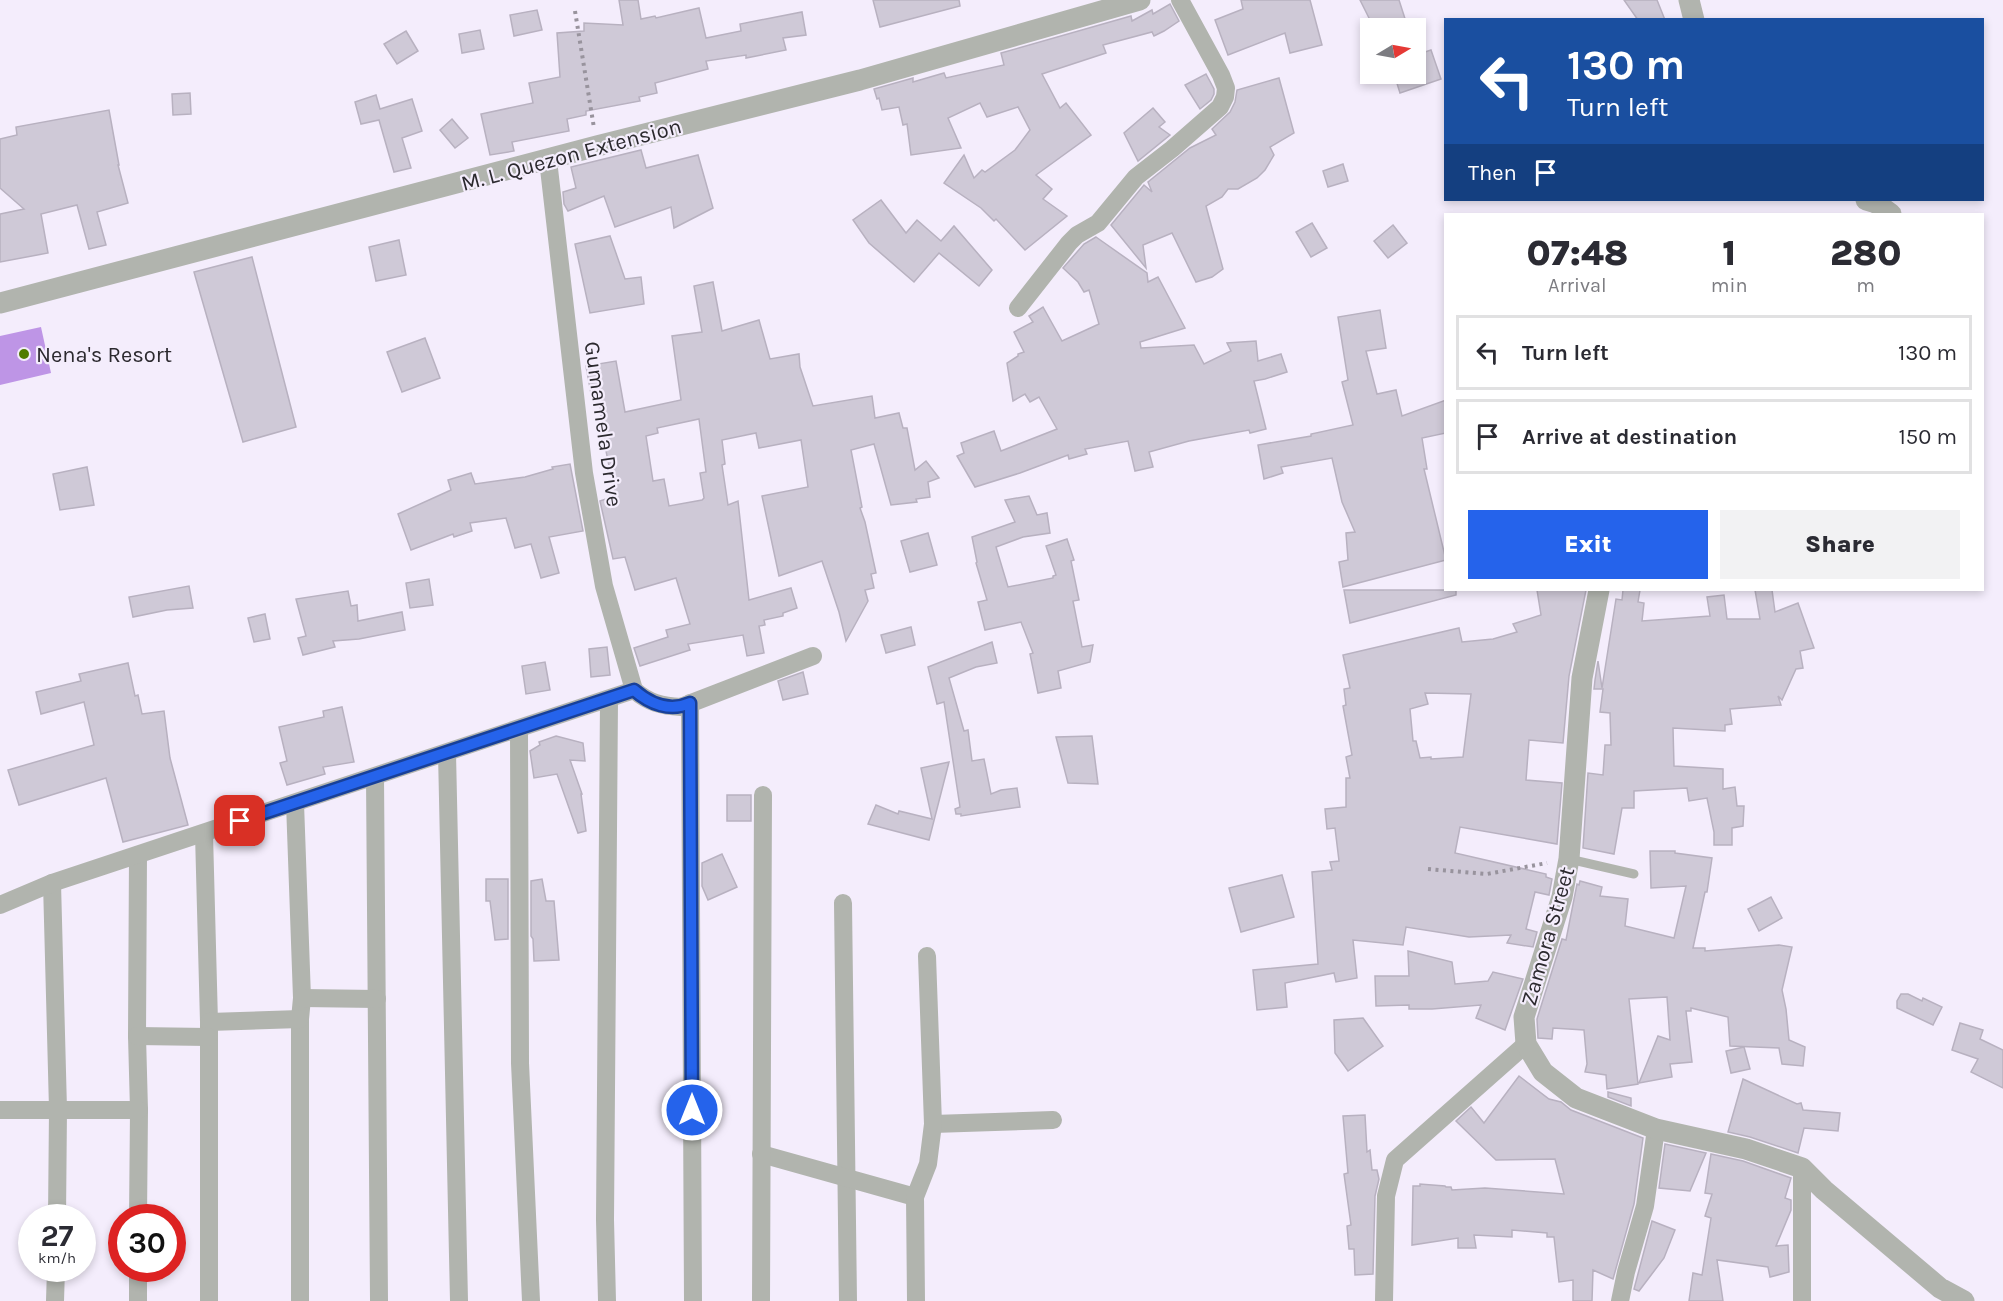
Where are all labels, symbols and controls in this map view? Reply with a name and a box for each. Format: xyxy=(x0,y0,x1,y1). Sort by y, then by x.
north arrow xyxy=(1360,18,1426,84)
map controls xyxy=(1360,18,1426,84)
text: 130 m xyxy=(1567,40,1685,90)
icon: left xyxy=(1468,42,1546,120)
text: Turn left xyxy=(1567,91,1668,123)
street label: M. L. Quezon Extension xyxy=(458,113,684,197)
icon: arrive xyxy=(1529,156,1562,189)
text: Then xyxy=(1468,160,1517,186)
text: 07:48 xyxy=(1527,232,1628,274)
text: 1 xyxy=(1722,232,1736,274)
text: 280 xyxy=(1830,232,1901,274)
text: Arrival xyxy=(1548,274,1607,297)
text: min xyxy=(1711,274,1747,297)
text: m xyxy=(1856,274,1875,297)
icon: left xyxy=(1471,336,1504,369)
street label: Gumamela Drive xyxy=(579,340,627,509)
text: Turn left xyxy=(1522,340,1609,366)
text: 130 m xyxy=(1898,340,1957,366)
place label: Nena's Resort xyxy=(36,342,172,368)
marker: Nena's Resort xyxy=(17,347,31,361)
icon: arrive xyxy=(1471,420,1504,453)
text: Arrive at destination xyxy=(1522,424,1737,450)
text: 150 m xyxy=(1898,424,1957,450)
button: Exit xyxy=(1468,510,1708,579)
button: Share xyxy=(1720,510,1960,579)
pin xyxy=(214,795,265,846)
icon: arrive xyxy=(223,804,256,837)
street label: Zamora Street xyxy=(1516,864,1580,1009)
position arrow xyxy=(660,1078,724,1142)
speed limit sign: 30 xyxy=(108,1204,186,1282)
text: 27 xyxy=(40,1218,74,1254)
text: km/h xyxy=(38,1249,76,1267)

